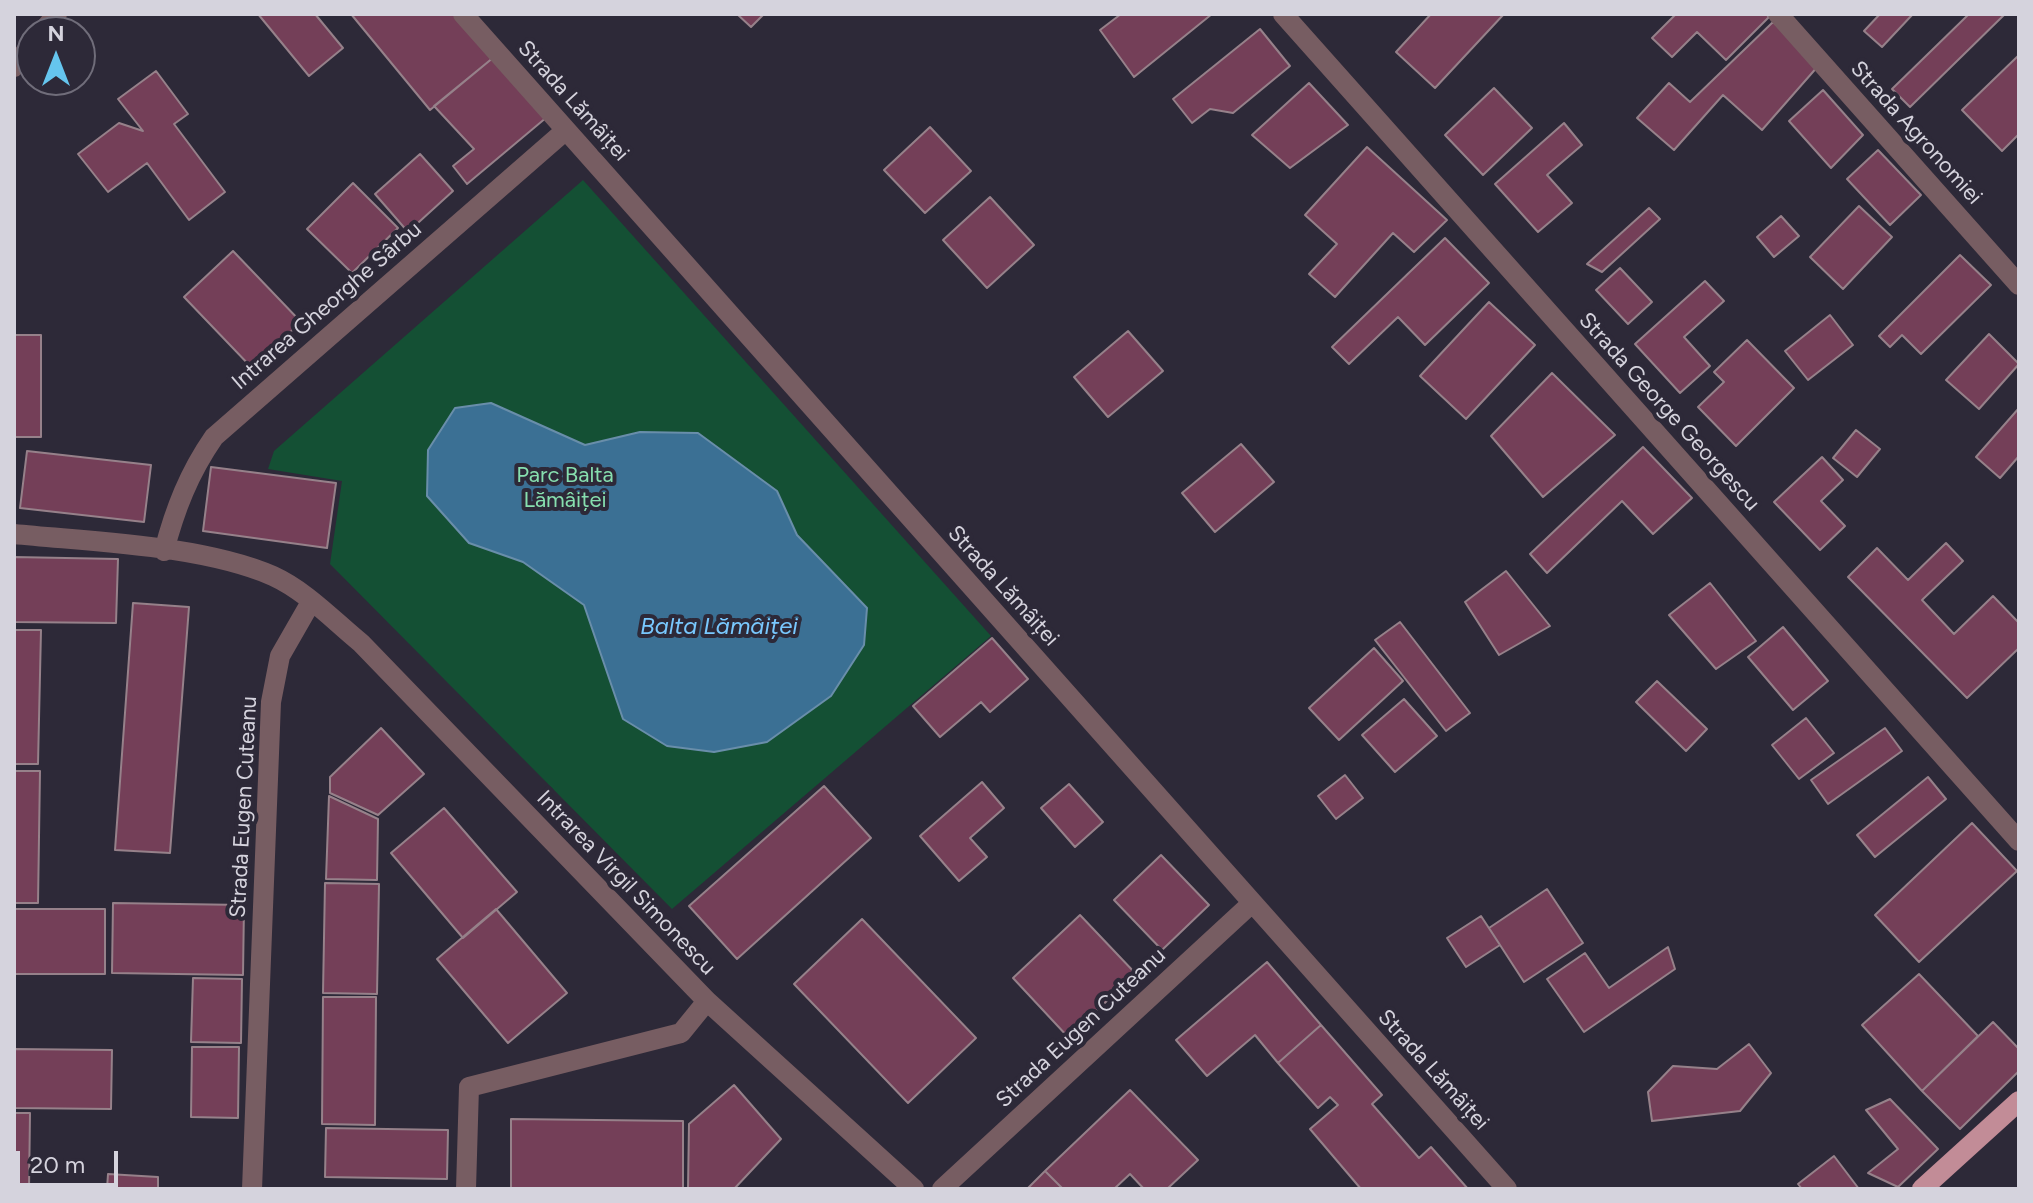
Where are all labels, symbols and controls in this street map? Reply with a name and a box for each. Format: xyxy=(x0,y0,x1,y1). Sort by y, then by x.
north arrow xyxy=(16,16,96,96)
text: N xyxy=(47,20,65,47)
street label: Strada Lămâiței xyxy=(512,35,634,167)
street label: Strada Agronomiei xyxy=(1845,56,1987,210)
street label: Intrarea Gheorghe Sârbu xyxy=(227,217,427,395)
street label: Strada George Georgescu xyxy=(1573,307,1765,517)
park label: Parc Balta Lămâiței xyxy=(516,463,614,514)
street label: Strada Lămâiței xyxy=(942,520,1064,652)
water label: Balta Lămâiței xyxy=(640,613,798,641)
street label: Strada Eugen Cuteanu xyxy=(225,695,263,919)
street label: Intrarea Virgil Simonescu xyxy=(531,785,721,981)
street label: Strada Eugen Cuteanu xyxy=(991,943,1171,1113)
street label: Strada Lămâiței xyxy=(1372,1004,1494,1136)
scale bar xyxy=(20,1135,122,1185)
text: 20 m xyxy=(30,1150,85,1179)

